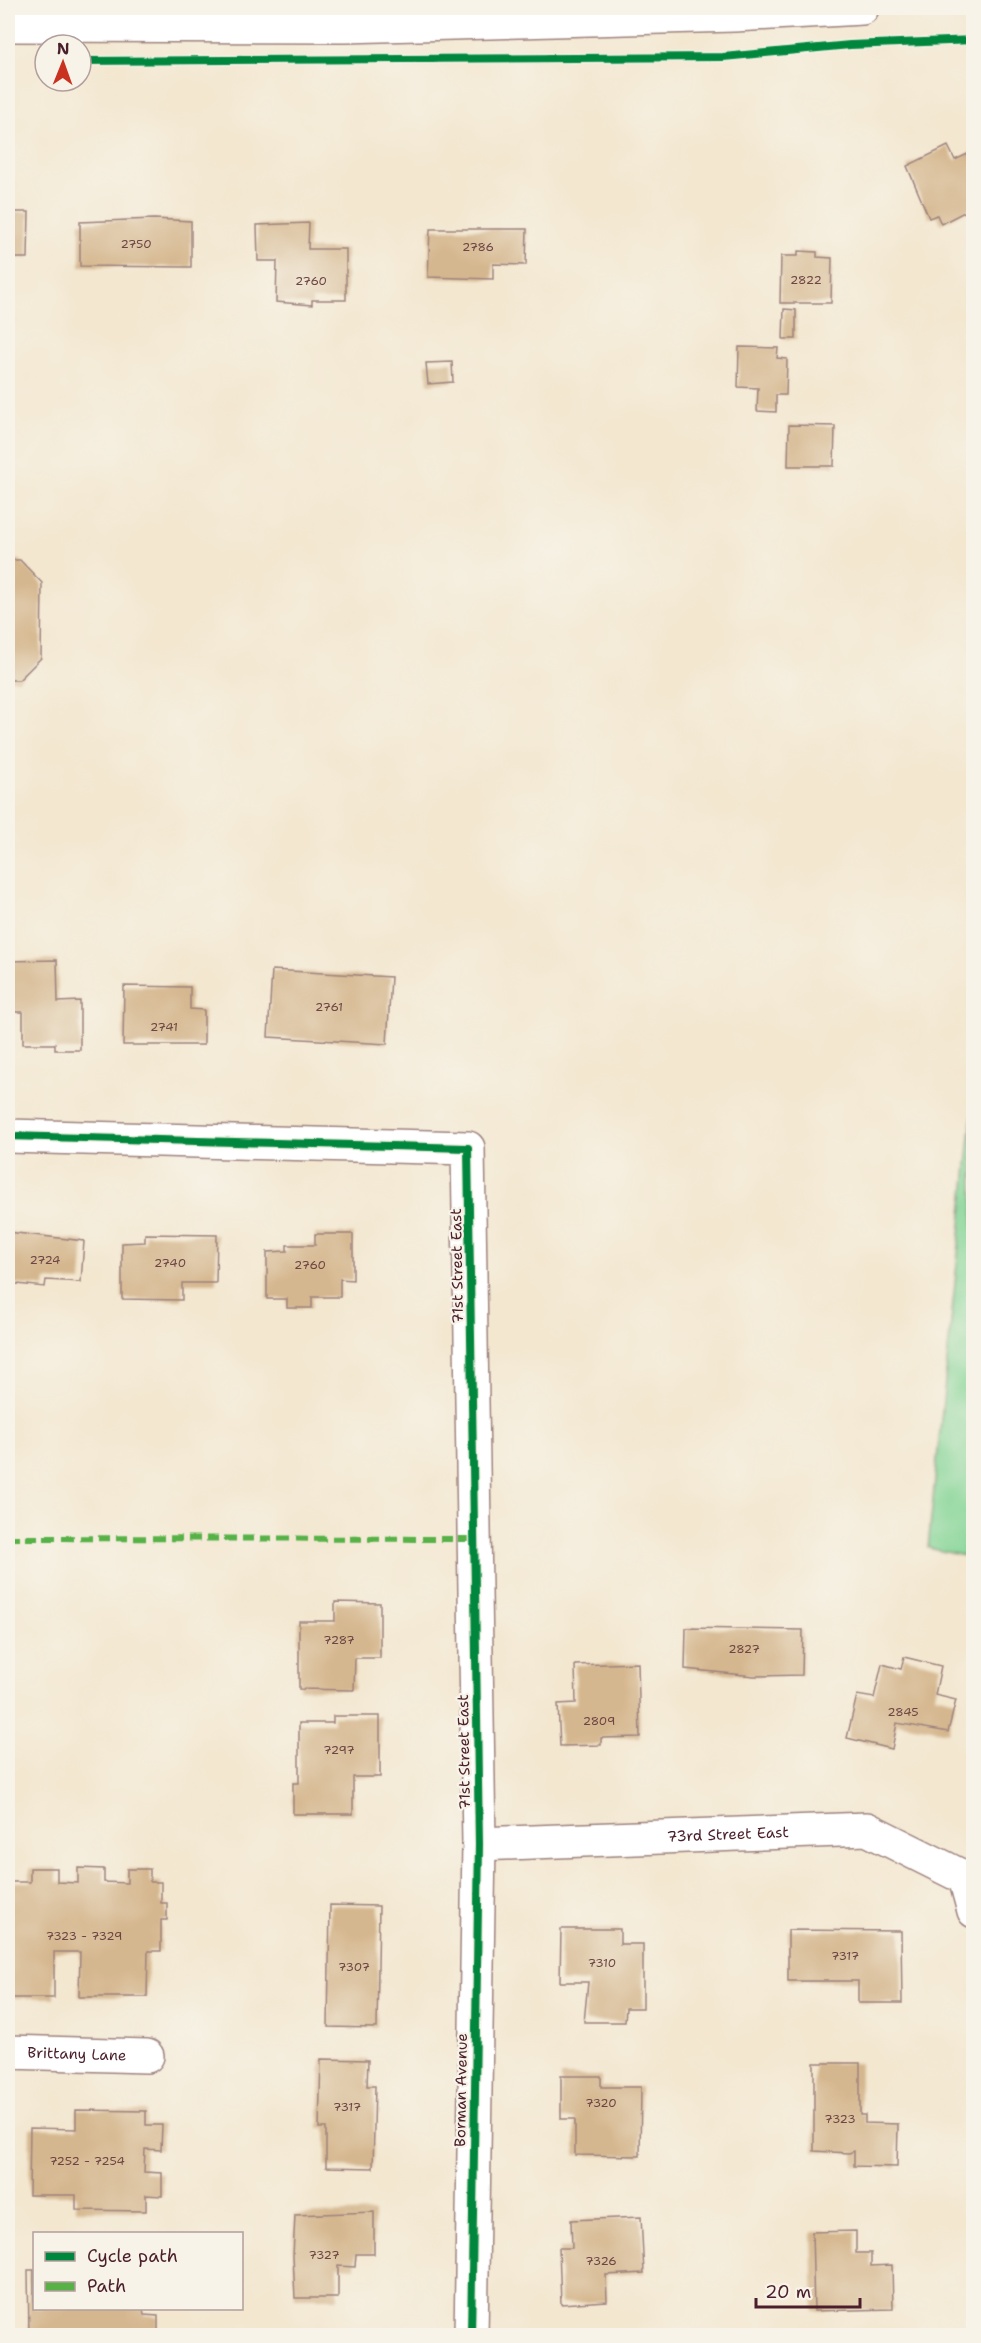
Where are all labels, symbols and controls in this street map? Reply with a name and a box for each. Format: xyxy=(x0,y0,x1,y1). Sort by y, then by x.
north arrow xyxy=(33,33,93,93)
text: N xyxy=(57,38,70,59)
house number: 2750 xyxy=(120,236,152,252)
house number: 2786 xyxy=(462,239,494,255)
house number: 2822 xyxy=(790,272,822,288)
house number: 2760 xyxy=(295,273,327,289)
house number: 2761 xyxy=(315,999,343,1015)
house number: 2741 xyxy=(150,1019,178,1035)
street label: 71st Street East xyxy=(446,1208,468,1324)
house number: 2724 xyxy=(30,1252,61,1268)
house number: 2740 xyxy=(154,1255,186,1271)
house number: 2760 xyxy=(294,1257,326,1273)
house number: 7287 xyxy=(323,1632,355,1648)
house number: 2827 xyxy=(728,1641,760,1657)
street label: 71st Street East xyxy=(453,1694,475,1810)
house number: 2845 xyxy=(887,1704,919,1720)
house number: 2809 xyxy=(583,1713,615,1729)
house number: 7297 xyxy=(323,1742,355,1758)
street label: 73rd Street East xyxy=(666,1822,789,1847)
house number: 7323 - 7329 xyxy=(46,1928,122,1944)
house number: 7317 xyxy=(831,1948,859,1964)
house number: 7310 xyxy=(588,1955,616,1971)
house number: 7307 xyxy=(338,1959,370,1975)
street label: Borman Avenue xyxy=(450,2033,472,2147)
street label: Brittany Lane xyxy=(27,2043,127,2065)
house number: 7320 xyxy=(585,2095,617,2111)
house number: 7317 xyxy=(333,2099,361,2115)
house number: 7323 xyxy=(824,2111,856,2127)
house number: 7252 - 7254 xyxy=(49,2153,125,2169)
legend xyxy=(33,2232,243,2310)
text: Cycle path xyxy=(87,2244,178,2268)
house number: 7327 xyxy=(308,2247,340,2263)
house number: 7326 xyxy=(585,2253,617,2269)
scale bar xyxy=(756,2271,860,2309)
text: Path xyxy=(87,2274,126,2298)
text: 20 m xyxy=(765,2280,811,2304)

